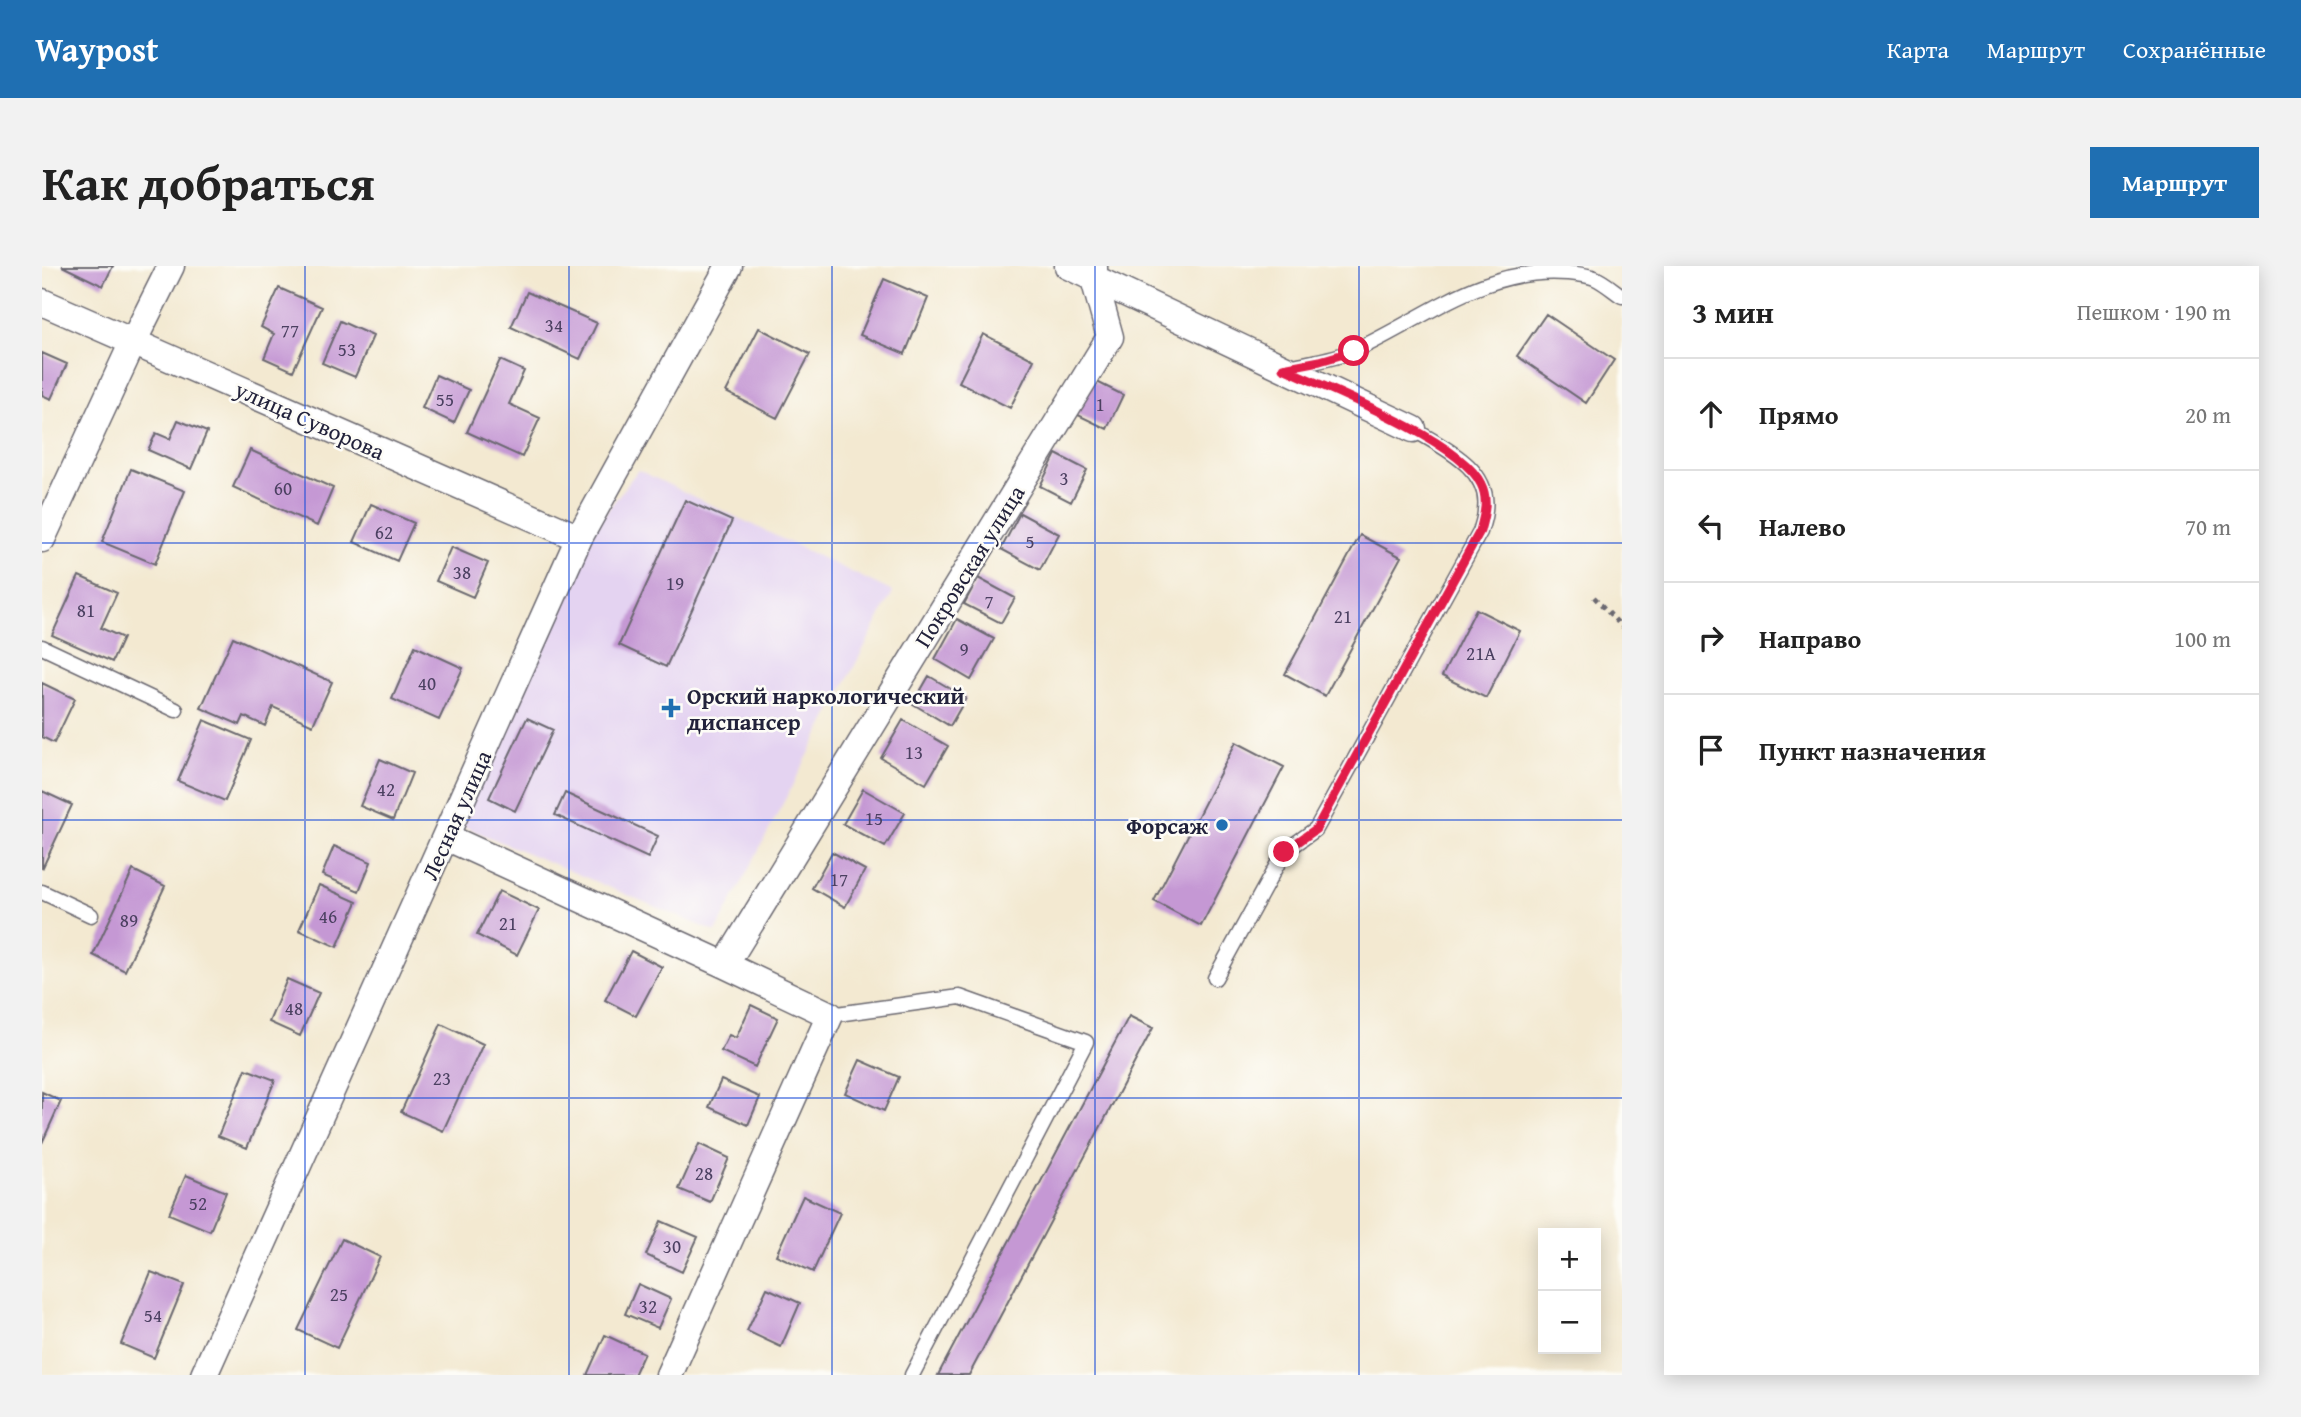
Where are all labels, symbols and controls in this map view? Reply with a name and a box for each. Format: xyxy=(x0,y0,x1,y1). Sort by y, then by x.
text: Waypost xyxy=(35,25,159,73)
text: Карта xyxy=(1887,32,1949,67)
text: Маршрут xyxy=(1987,32,2085,67)
text: Сохранённые xyxy=(2123,32,2266,67)
text: Как добраться xyxy=(42,146,375,218)
button: Маршрут xyxy=(2090,147,2259,218)
text: 3 мин xyxy=(1692,290,1774,334)
text: Пешком · 190 m xyxy=(2077,295,2231,328)
house number: 34 xyxy=(545,311,563,339)
house number: 77 xyxy=(281,316,299,344)
house number: 53 xyxy=(338,335,356,363)
route start xyxy=(1338,335,1369,366)
street label: улица Суворова xyxy=(229,372,390,468)
house number: 55 xyxy=(436,385,454,413)
house number: 1 xyxy=(1095,390,1105,418)
icon: ahead xyxy=(1692,395,1730,433)
text: Прямо xyxy=(1759,395,1839,434)
text: 20 m xyxy=(2185,398,2231,431)
house number: 3 xyxy=(1059,464,1069,492)
house number: 60 xyxy=(274,474,292,502)
street label: Покровская улица xyxy=(906,478,1032,654)
icon: left xyxy=(1692,507,1730,545)
text: Налево xyxy=(1759,507,1846,546)
text: 70 m xyxy=(2185,510,2231,543)
house number: 62 xyxy=(375,518,393,546)
house number: 5 xyxy=(1025,527,1035,555)
house number: 38 xyxy=(453,558,471,586)
house number: 19 xyxy=(666,569,684,597)
house number: 7 xyxy=(984,587,994,615)
house number: 81 xyxy=(77,596,95,624)
house number: 21 xyxy=(1334,602,1352,630)
icon: right xyxy=(1692,619,1730,657)
text: Направо xyxy=(1759,619,1861,658)
text: 100 m xyxy=(2174,622,2231,655)
house number: 9 xyxy=(959,635,969,663)
house number: 21А xyxy=(1466,639,1496,667)
house number: 40 xyxy=(418,669,436,697)
place label: Орский наркологический диспансер xyxy=(687,679,965,738)
marker: Орский наркологический диспансер xyxy=(661,698,681,718)
icon: arrive xyxy=(1692,731,1730,769)
text: Пункт назначения xyxy=(1759,731,1986,770)
house number: 13 xyxy=(905,738,923,766)
street label: Лесная улица xyxy=(413,745,499,885)
house number: 42 xyxy=(377,775,395,803)
house number: 15 xyxy=(865,804,883,832)
place label: Форсаж xyxy=(1126,809,1209,842)
marker: Форсаж xyxy=(1214,817,1230,833)
route end xyxy=(1268,836,1299,867)
house number: 17 xyxy=(830,865,848,893)
house number: 46 xyxy=(319,902,337,930)
house number: 89 xyxy=(120,906,138,934)
house number: 21 xyxy=(499,909,517,937)
house number: 48 xyxy=(285,994,303,1022)
house number: 23 xyxy=(433,1064,451,1092)
house number: 28 xyxy=(695,1159,713,1187)
house number: 52 xyxy=(189,1189,207,1217)
map controls xyxy=(1538,1228,1601,1354)
button: + xyxy=(1538,1228,1601,1291)
house number: 30 xyxy=(663,1232,681,1260)
house number: 25 xyxy=(330,1280,348,1308)
button: − xyxy=(1538,1291,1601,1354)
house number: 32 xyxy=(639,1292,657,1320)
house number: 54 xyxy=(144,1301,162,1329)

